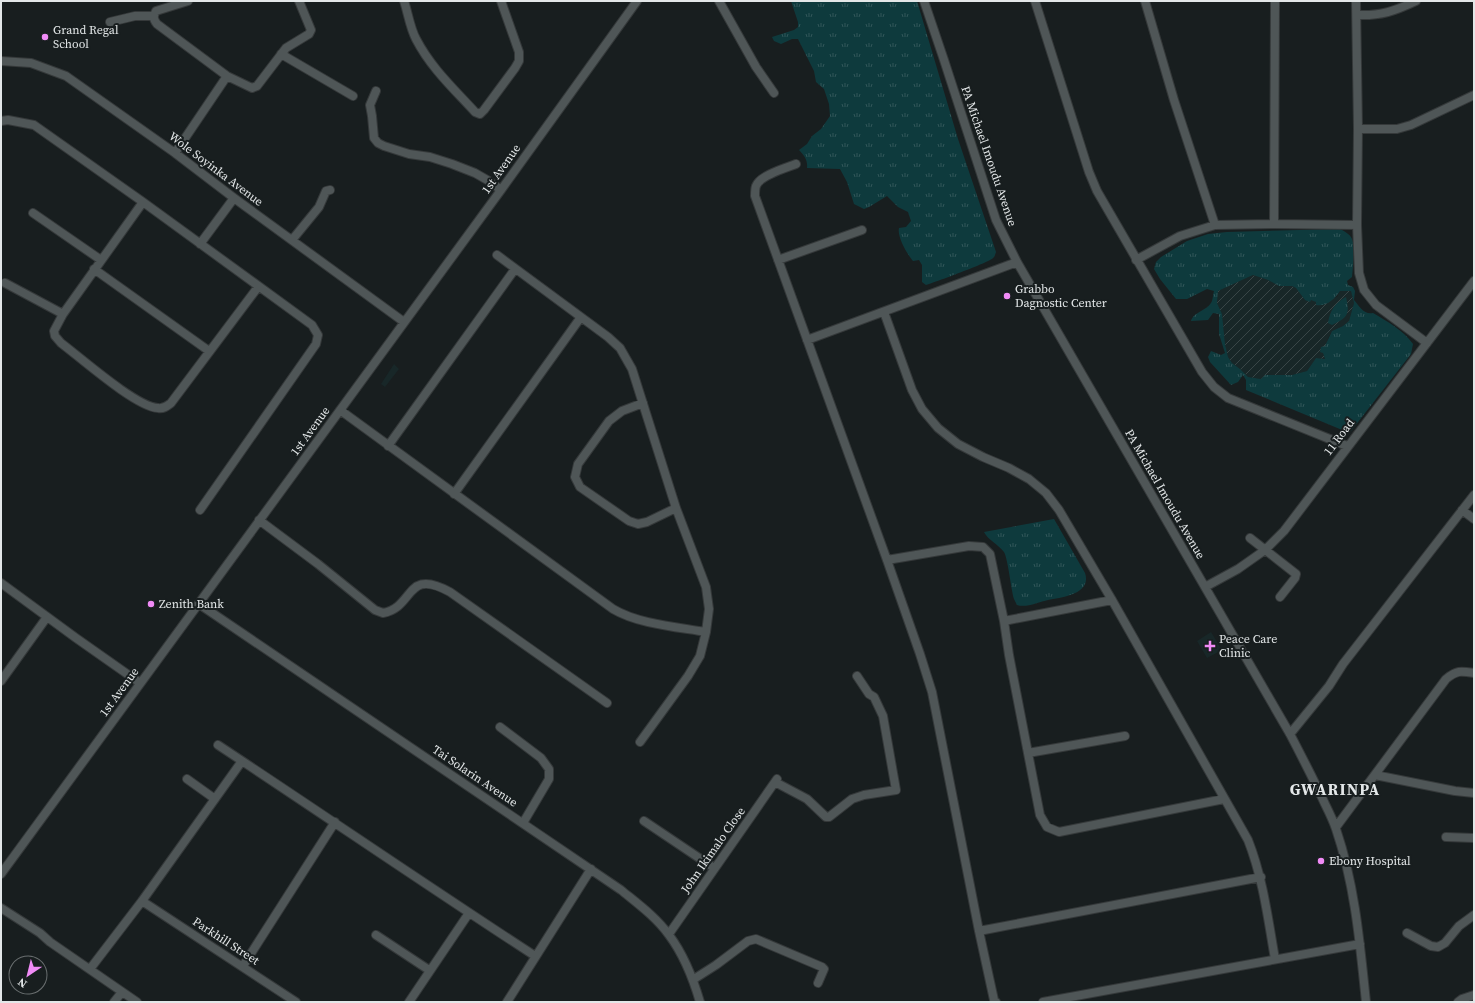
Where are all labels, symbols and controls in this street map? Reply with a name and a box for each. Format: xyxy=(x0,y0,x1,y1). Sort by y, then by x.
place label: Grand Regal School xyxy=(53,22,119,52)
marker: Grand Regal School xyxy=(40,32,50,42)
street label: PA Michael Imoudu Avenue xyxy=(957,84,1021,228)
street label: Wole Soyinka Avenue xyxy=(166,128,266,210)
street label: 1st Avenue xyxy=(478,141,524,197)
place label: Grabbo Dagnostic Center xyxy=(1015,281,1107,311)
marker: Grabbo Dagnostic Center xyxy=(1002,291,1012,301)
street label: 1st Avenue xyxy=(287,403,333,459)
street label: 11 Road xyxy=(1320,415,1358,459)
street label: PA Michael Imoudu Avenue xyxy=(1121,426,1209,562)
place label: Zenith Bank xyxy=(159,596,224,612)
marker: Zenith Bank xyxy=(146,599,156,609)
place label: Peace Care Clinic xyxy=(1219,631,1277,661)
marker: Peace Care Clinic xyxy=(1204,640,1216,652)
street label: 1st Avenue xyxy=(96,664,142,720)
street label: Tai Solarin Avenue xyxy=(429,742,521,810)
district label: GWARINPA xyxy=(1290,778,1380,800)
street label: John Ikimalo Close xyxy=(677,804,749,897)
place label: Ebony Hospital xyxy=(1329,853,1411,869)
marker: Ebony Hospital xyxy=(1316,856,1326,866)
street label: Parkhill Street xyxy=(190,913,262,969)
north arrow xyxy=(8,955,48,995)
text: N xyxy=(15,974,30,991)

